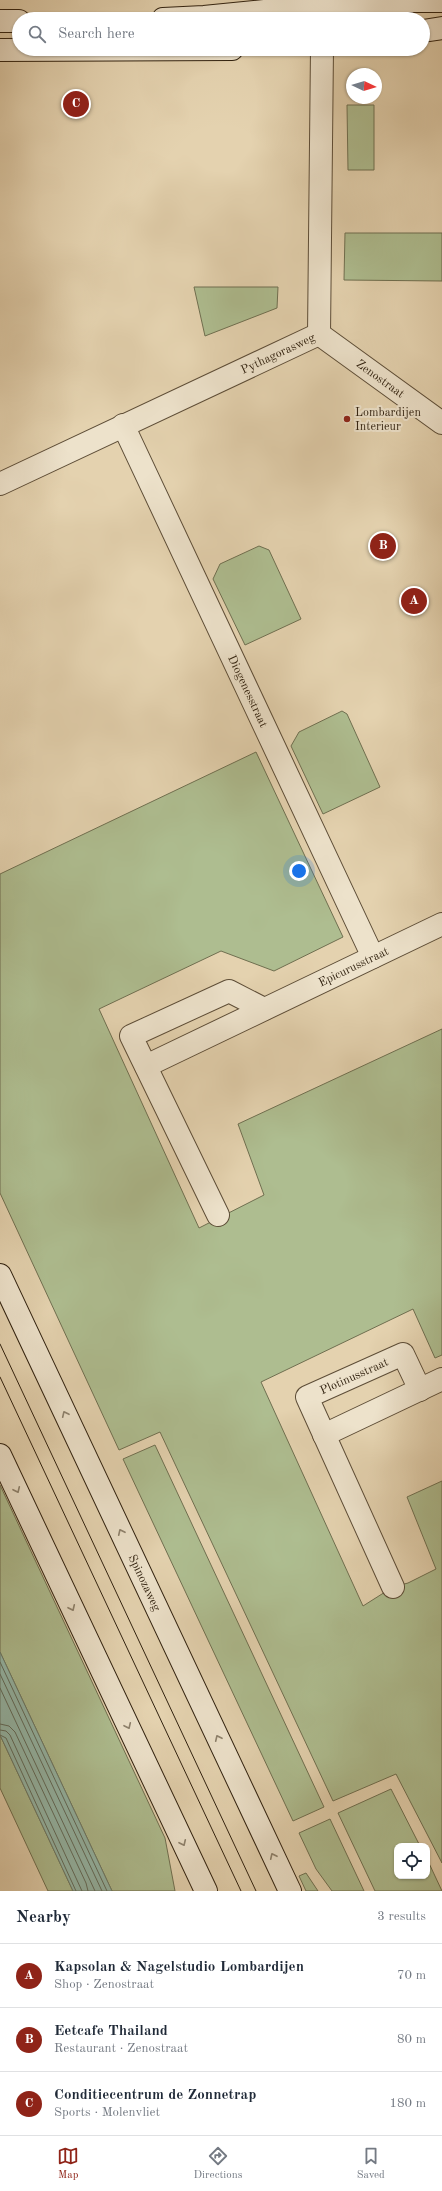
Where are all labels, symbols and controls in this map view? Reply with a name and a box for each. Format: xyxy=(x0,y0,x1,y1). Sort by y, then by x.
search box xyxy=(12,12,430,56)
icon: search xyxy=(26,23,48,45)
text: Search here xyxy=(58,27,135,42)
north arrow xyxy=(346,68,382,104)
pin: C xyxy=(63,89,89,119)
street label: Pythagorasweg xyxy=(239,331,318,377)
street label: Zenostraat xyxy=(354,358,406,401)
place label: Lombardijen Interieur xyxy=(355,407,421,433)
marker: Lombardijen Interieur xyxy=(342,414,352,424)
pin: B xyxy=(370,531,396,561)
pin: A xyxy=(401,586,427,616)
street label: Diogenesstraat xyxy=(225,654,269,729)
your location xyxy=(289,861,309,881)
street label: Epicurusstraat xyxy=(317,945,391,989)
street label: Plotinusstraat xyxy=(318,1356,390,1397)
one-way arrow xyxy=(62,1411,70,1418)
one-way arrow xyxy=(12,1486,20,1494)
one-way arrow xyxy=(118,1528,126,1536)
street label: Spinozaweg xyxy=(125,1553,163,1614)
one-way arrow xyxy=(67,1604,75,1611)
one-way arrow xyxy=(123,1721,131,1729)
one-way arrow xyxy=(215,1735,223,1742)
one-way arrow xyxy=(178,1839,186,1846)
map controls xyxy=(394,1843,430,1879)
button: locate xyxy=(394,1843,430,1879)
one-way arrow xyxy=(270,1852,278,1860)
text: Nearby xyxy=(16,1909,71,1926)
text: 3 results xyxy=(377,1910,426,1923)
text: Kapsolan & Nagelstudio Lombardijen xyxy=(54,1960,304,1975)
text: A xyxy=(24,1969,34,1982)
text: 70 m xyxy=(397,1969,426,1982)
text: Shop · Zenostraat xyxy=(54,1978,154,1991)
text: Eetcafe Thailand xyxy=(54,2024,168,2039)
text: B xyxy=(24,2033,34,2046)
text: 80 m xyxy=(397,2033,426,2046)
text: Restaurant · Zenostraat xyxy=(54,2042,188,2055)
text: Conditiecentrum de Zonnetrap xyxy=(54,2088,256,2103)
text: C xyxy=(25,2097,33,2110)
text: 180 m xyxy=(389,2097,426,2110)
text: Sports · Molenvliet xyxy=(54,2106,160,2119)
tab: Map xyxy=(57,2145,79,2183)
tab: Directions xyxy=(194,2145,242,2183)
tab: Saved xyxy=(357,2145,385,2183)

